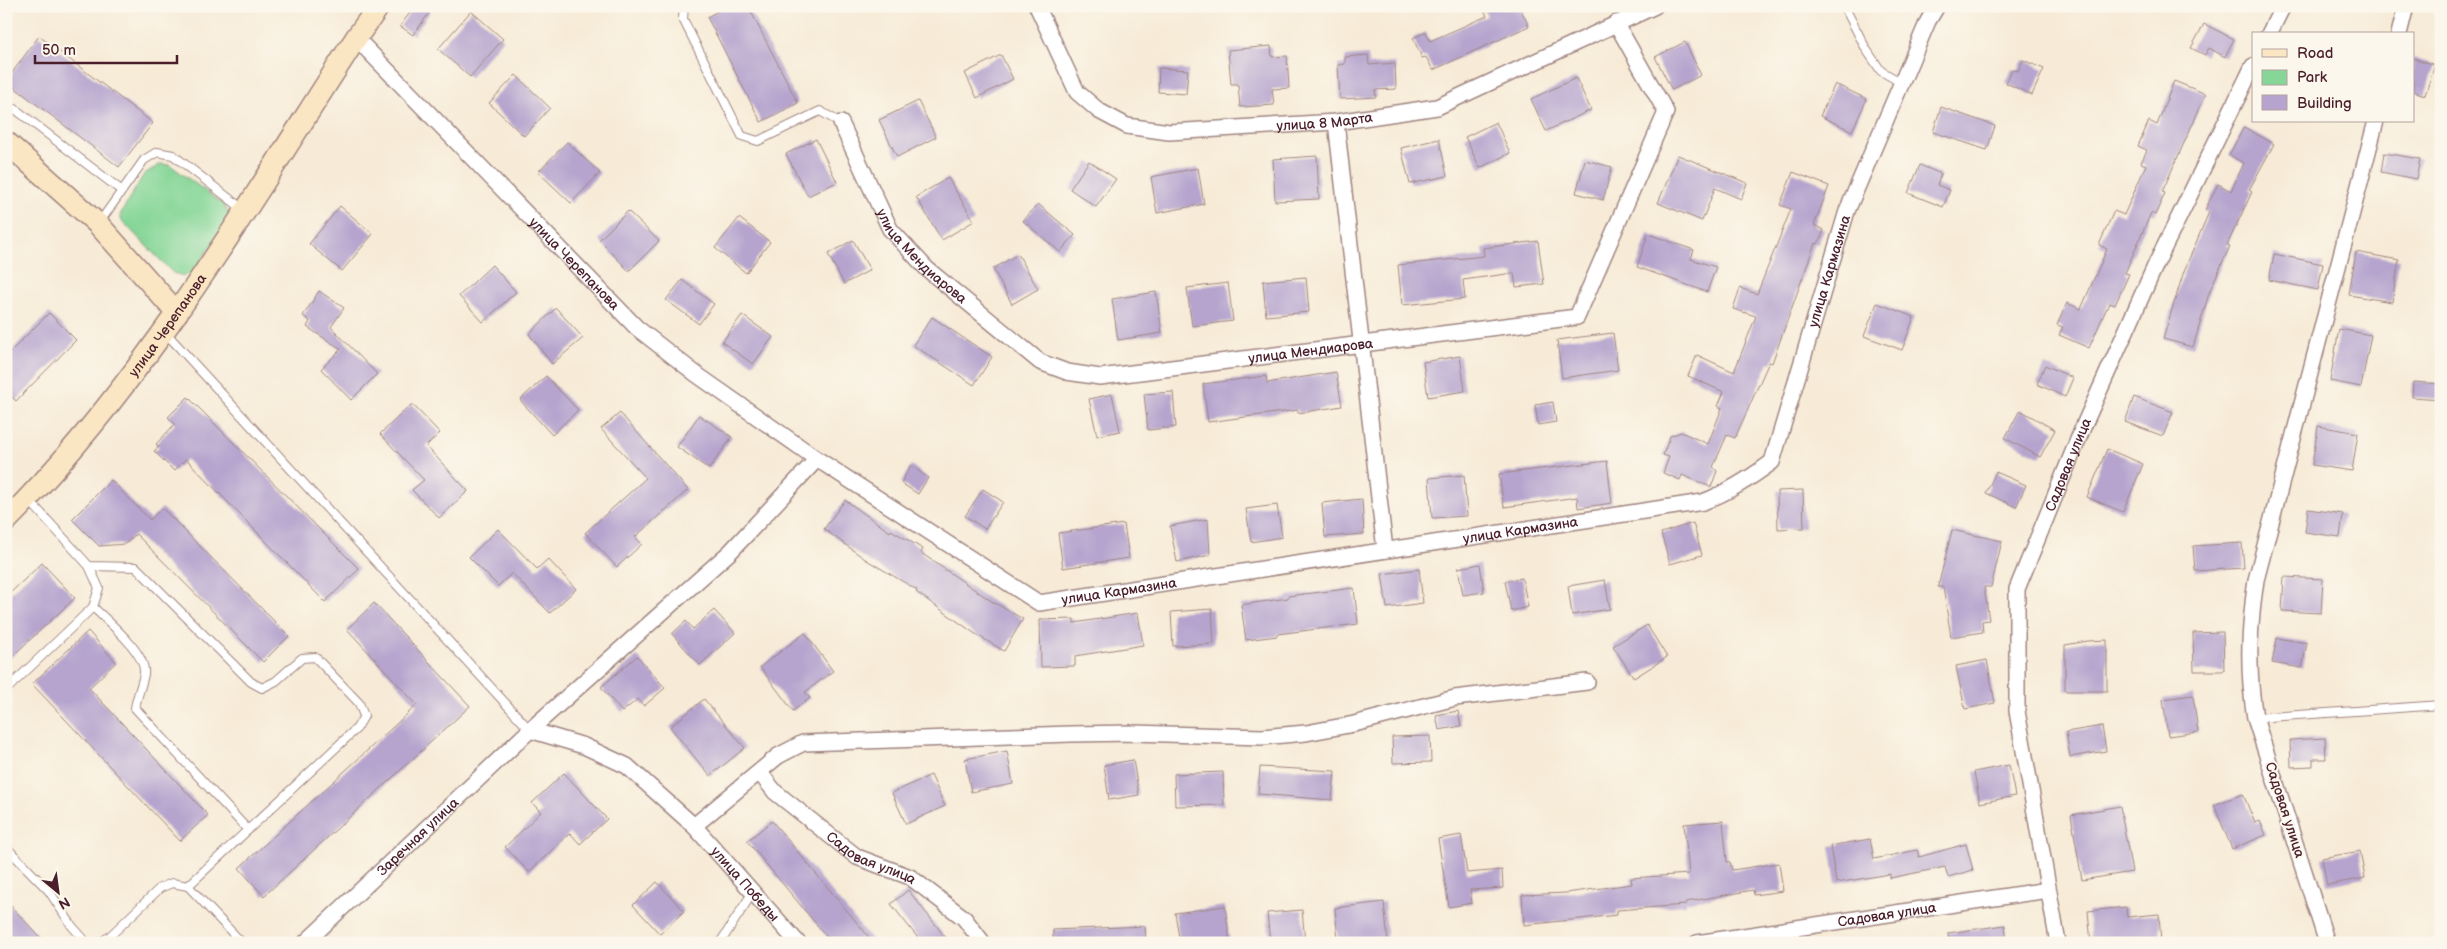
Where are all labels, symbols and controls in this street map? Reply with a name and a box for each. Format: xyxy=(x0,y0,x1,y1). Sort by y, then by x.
scale bar xyxy=(35,32,178,64)
legend xyxy=(2252,32,2414,122)
text: 50 m xyxy=(42,41,76,60)
text: Road xyxy=(2297,44,2333,63)
text: Park xyxy=(2297,68,2328,87)
text: Building xyxy=(2297,94,2352,113)
street label: улица 8 Марта xyxy=(1276,108,1374,134)
street label: улица Мендиарова xyxy=(873,206,971,307)
street label: улица Кармазина xyxy=(1804,212,1854,329)
street label: улица Черепанова xyxy=(526,214,624,314)
street label: улица Черепанова xyxy=(125,270,210,380)
street label: улица Мендиарова xyxy=(1247,334,1375,367)
street label: Садовая улица xyxy=(2041,414,2095,514)
street label: улица Кармазина xyxy=(1462,513,1580,547)
street label: улица Кармазина xyxy=(1060,574,1178,608)
street label: Садовая улица xyxy=(2262,760,2309,861)
street label: Заречная улица xyxy=(373,793,462,879)
street label: Садовая улица xyxy=(823,828,921,888)
street label: улица Победы xyxy=(708,843,783,925)
north arrow xyxy=(32,866,82,916)
text: N xyxy=(55,893,73,913)
street label: Садовая улица xyxy=(1836,898,1938,930)

